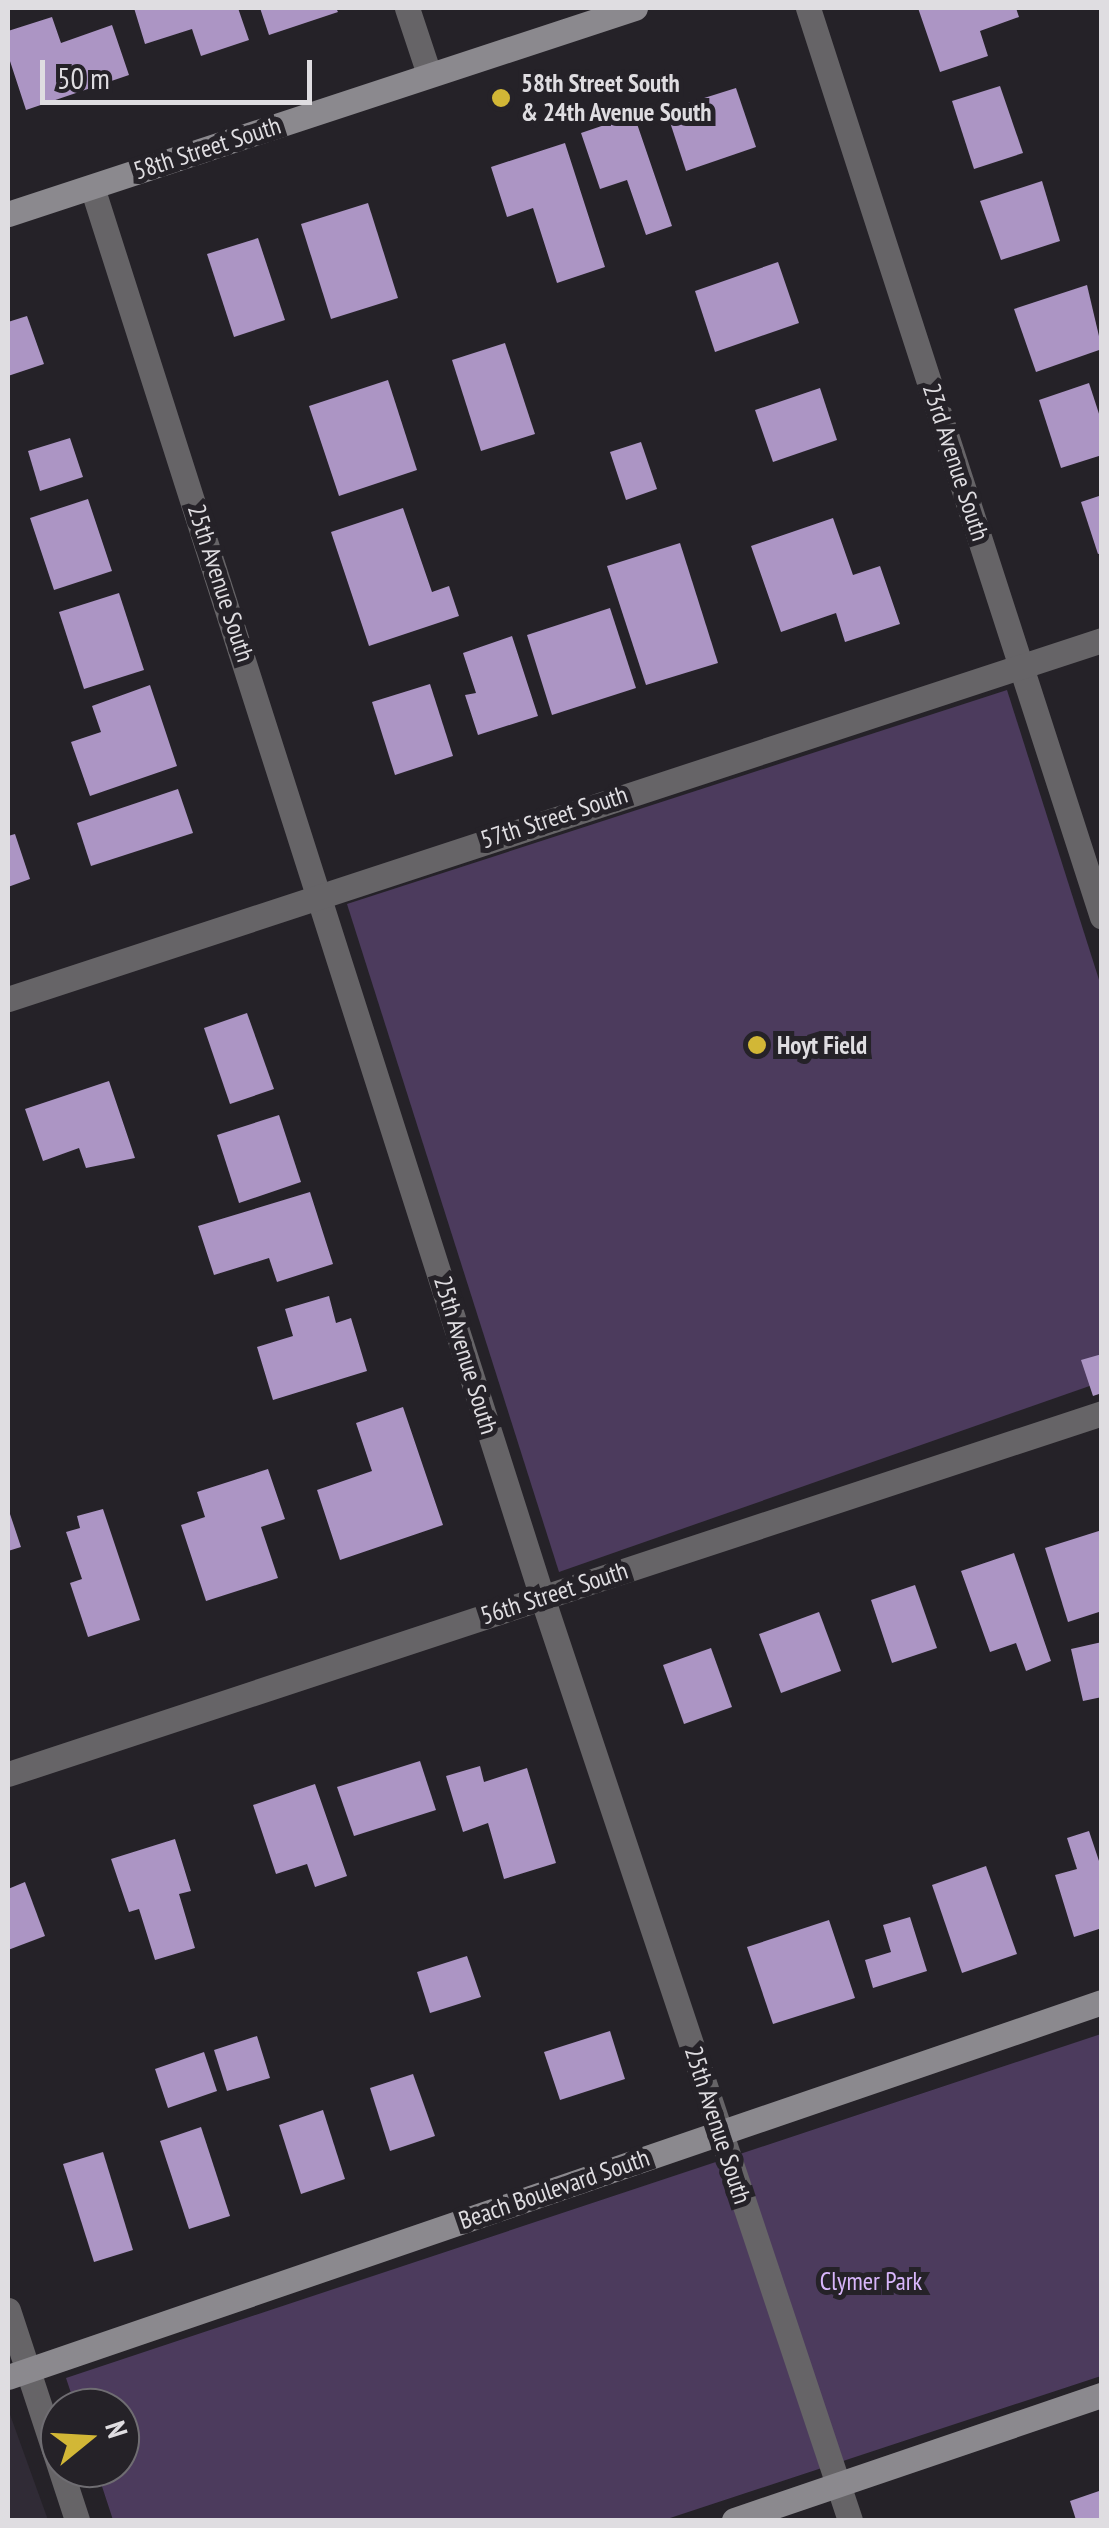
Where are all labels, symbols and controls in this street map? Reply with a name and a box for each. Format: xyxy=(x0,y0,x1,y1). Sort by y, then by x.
scale bar xyxy=(45,40,318,102)
text: 50 m xyxy=(57,58,110,97)
place label: 58th Street South & 24th Avenue South xyxy=(521,69,712,128)
marker: 58th Street South & 24th Avenue South xyxy=(490,87,512,109)
street label: 58th Street South xyxy=(130,110,284,186)
street label: 23rd Avenue South xyxy=(916,379,996,545)
street label: 25th Avenue South xyxy=(181,500,261,666)
street label: 57th Street South xyxy=(477,779,631,855)
place label: Hoyt Field xyxy=(777,1030,867,1060)
marker: Hoyt Field xyxy=(746,1034,768,1056)
street label: 25th Avenue South xyxy=(428,1272,504,1438)
street label: 56th Street South xyxy=(477,1555,631,1631)
street label: 25th Avenue South xyxy=(678,2042,758,2208)
street label: Beach Boulevard South xyxy=(455,2142,653,2236)
park label: Clymer Park xyxy=(820,2266,922,2296)
north arrow xyxy=(40,2388,140,2488)
text: N xyxy=(97,2416,137,2442)

